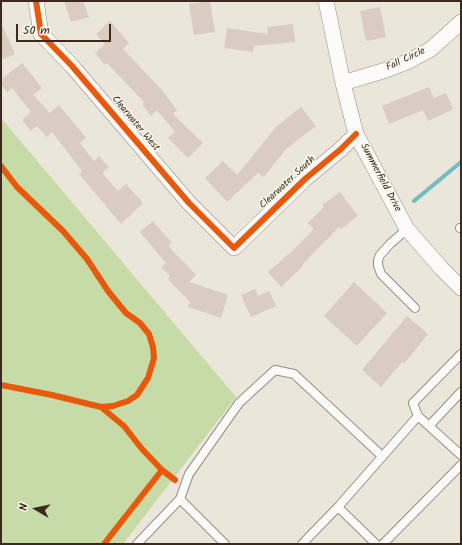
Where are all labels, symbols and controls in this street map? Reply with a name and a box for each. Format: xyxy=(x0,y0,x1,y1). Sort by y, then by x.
scale bar xyxy=(18,16,113,42)
text: 50 m xyxy=(23,21,50,40)
street label: Fall Circle xyxy=(384,46,428,74)
street label: Clearwater West xyxy=(108,94,162,154)
street label: Summerfield Drive xyxy=(357,142,403,214)
street label: Clearwater South xyxy=(258,154,318,212)
north arrow xyxy=(16,489,56,529)
text: N xyxy=(15,502,34,512)

